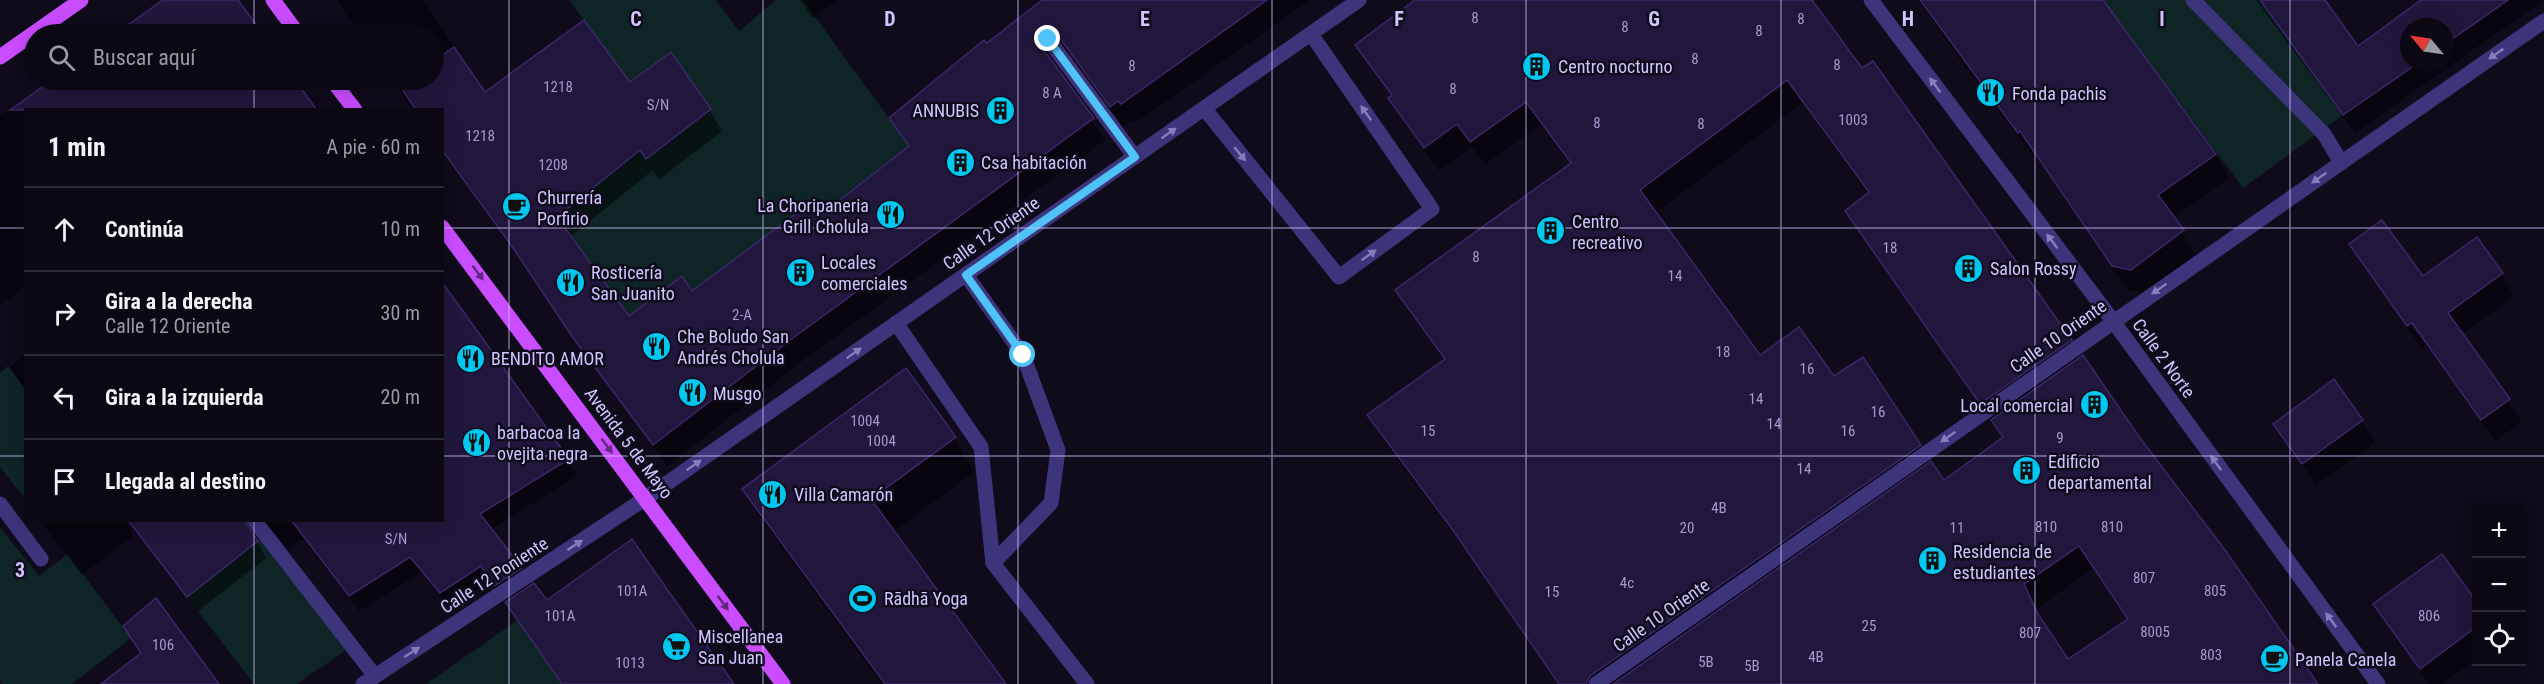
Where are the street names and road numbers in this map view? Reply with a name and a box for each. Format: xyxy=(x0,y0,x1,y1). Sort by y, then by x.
street label: Calle 12 Oriente xyxy=(939,192,1043,274)
street label: Calle 10 Oriente xyxy=(2006,295,2110,377)
street label: Calle 2 Norte xyxy=(2128,314,2200,402)
street label: Avenida 5 de Mayo xyxy=(580,383,678,503)
street label: Calle 12 Poniente xyxy=(436,532,552,618)
street label: Calle 10 Oriente xyxy=(1609,574,1713,656)

